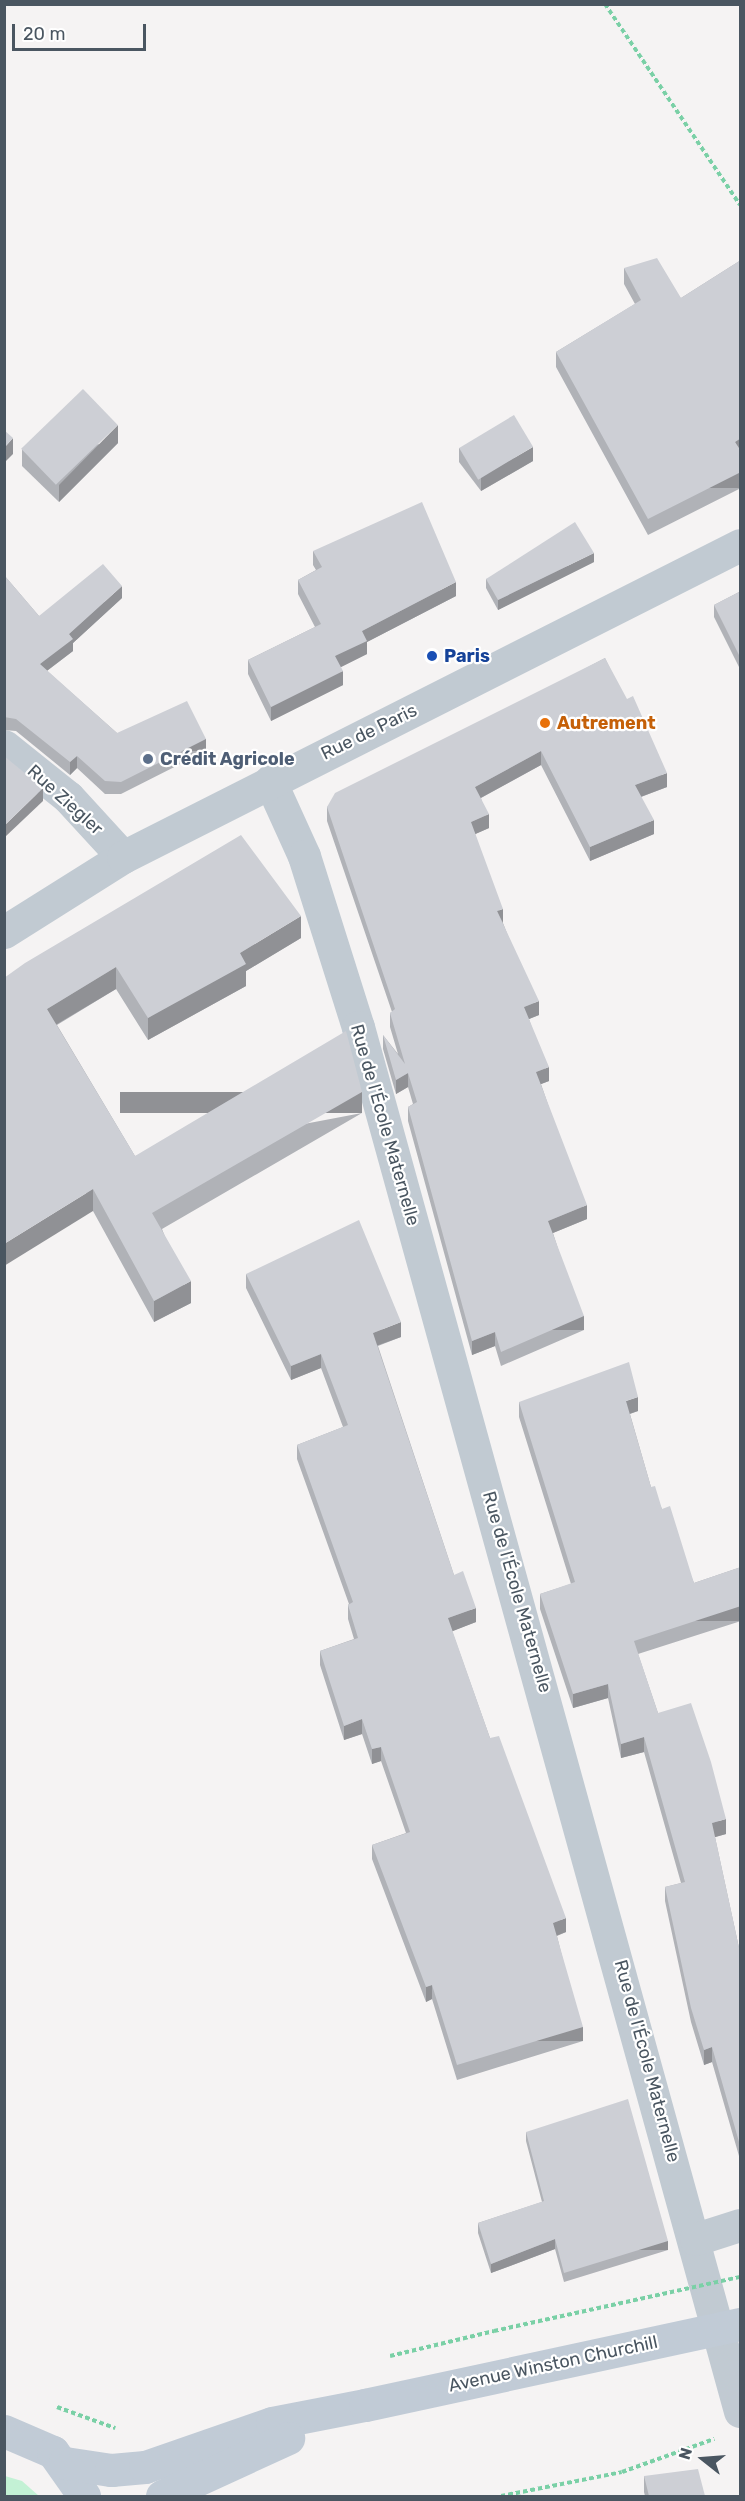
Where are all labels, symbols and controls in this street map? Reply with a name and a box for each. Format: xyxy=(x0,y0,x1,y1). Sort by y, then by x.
scale bar xyxy=(15,12,148,50)
text: 20 m xyxy=(23,23,65,45)
place label: Paris xyxy=(444,645,490,667)
marker: Paris xyxy=(425,649,439,663)
street label: Rue de Paris xyxy=(318,699,420,765)
place label: Autrement xyxy=(557,712,656,734)
marker: Autrement xyxy=(538,716,552,730)
place label: Crédit Agricole xyxy=(160,748,295,770)
marker: Crédit Agricole xyxy=(141,752,155,766)
street label: Rue Ziegler xyxy=(23,760,107,840)
street label: Rue de l'École Maternelle xyxy=(346,1022,424,1228)
street label: Rue de l'École Maternelle xyxy=(478,1489,556,1695)
street label: Rue de l'École Maternelle xyxy=(610,1958,684,2164)
street label: Avenue Winston Churchill xyxy=(446,2331,660,2397)
north arrow xyxy=(673,2429,733,2489)
text: N xyxy=(675,2445,696,2462)

